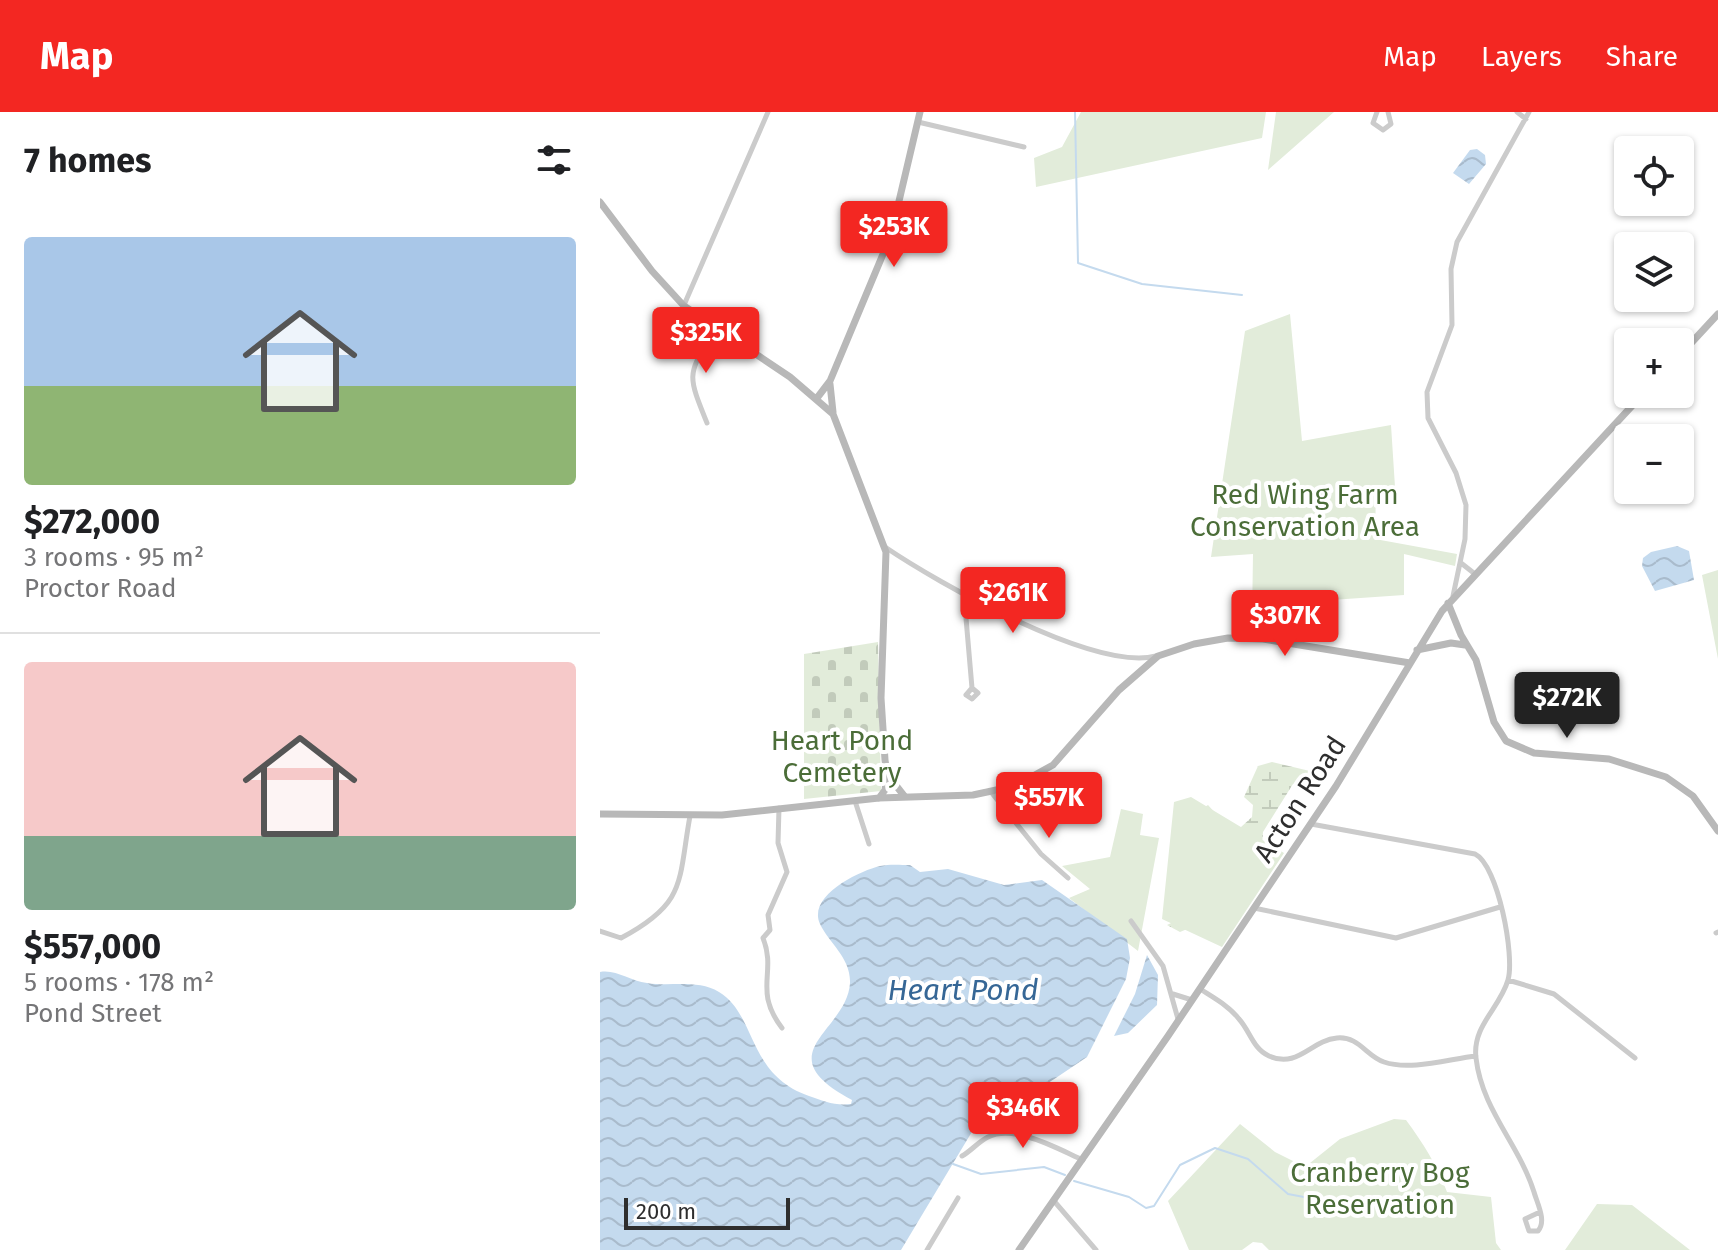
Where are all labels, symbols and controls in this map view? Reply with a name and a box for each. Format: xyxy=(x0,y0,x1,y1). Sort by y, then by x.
text: Map xyxy=(40,33,113,79)
text: Map xyxy=(1383,40,1437,73)
text: Layers xyxy=(1481,40,1562,73)
text: Share xyxy=(1606,40,1678,73)
map controls xyxy=(1614,136,1694,504)
button: locate xyxy=(1614,136,1694,216)
icon: filters xyxy=(532,138,576,182)
text: 7 homes xyxy=(24,140,151,181)
pin: $253K xyxy=(838,201,950,269)
text: $253K xyxy=(858,211,930,242)
button: layers xyxy=(1614,232,1694,312)
icon: home xyxy=(228,289,372,433)
pin: $325K xyxy=(650,307,762,375)
text: $325K xyxy=(670,317,742,348)
button: + xyxy=(1614,328,1694,408)
button: − xyxy=(1614,424,1694,504)
park label: Red Wing Farm Conservation Area xyxy=(1190,478,1420,543)
text: $272,000 xyxy=(24,501,160,542)
text: 3 rooms · 95 m² xyxy=(24,542,204,573)
pin: $261K xyxy=(957,567,1069,635)
text: Proctor Road xyxy=(24,573,177,604)
text: $261K xyxy=(978,577,1048,608)
pin: $307K xyxy=(1229,590,1341,658)
text: $307K xyxy=(1249,600,1321,631)
pin: $272K xyxy=(1511,672,1623,740)
text: $272K xyxy=(1532,682,1602,713)
icon: home xyxy=(228,714,372,858)
park label: Heart Pond Cemetery xyxy=(771,724,913,789)
street label: Acton Road xyxy=(1247,730,1353,868)
pin: $557K xyxy=(993,772,1105,840)
text: $557K xyxy=(1014,782,1084,813)
text: $557,000 xyxy=(24,926,161,967)
text: 5 rooms · 178 m² xyxy=(24,967,214,998)
water label: Heart Pond xyxy=(887,972,1039,1008)
text: Pond Street xyxy=(24,998,162,1029)
pin: $346K xyxy=(967,1082,1079,1150)
text: $346K xyxy=(986,1092,1060,1123)
park label: Cranberry Bog Reservation xyxy=(1290,1156,1470,1221)
scale bar xyxy=(624,1194,790,1230)
text: 200 m xyxy=(636,1198,696,1225)

